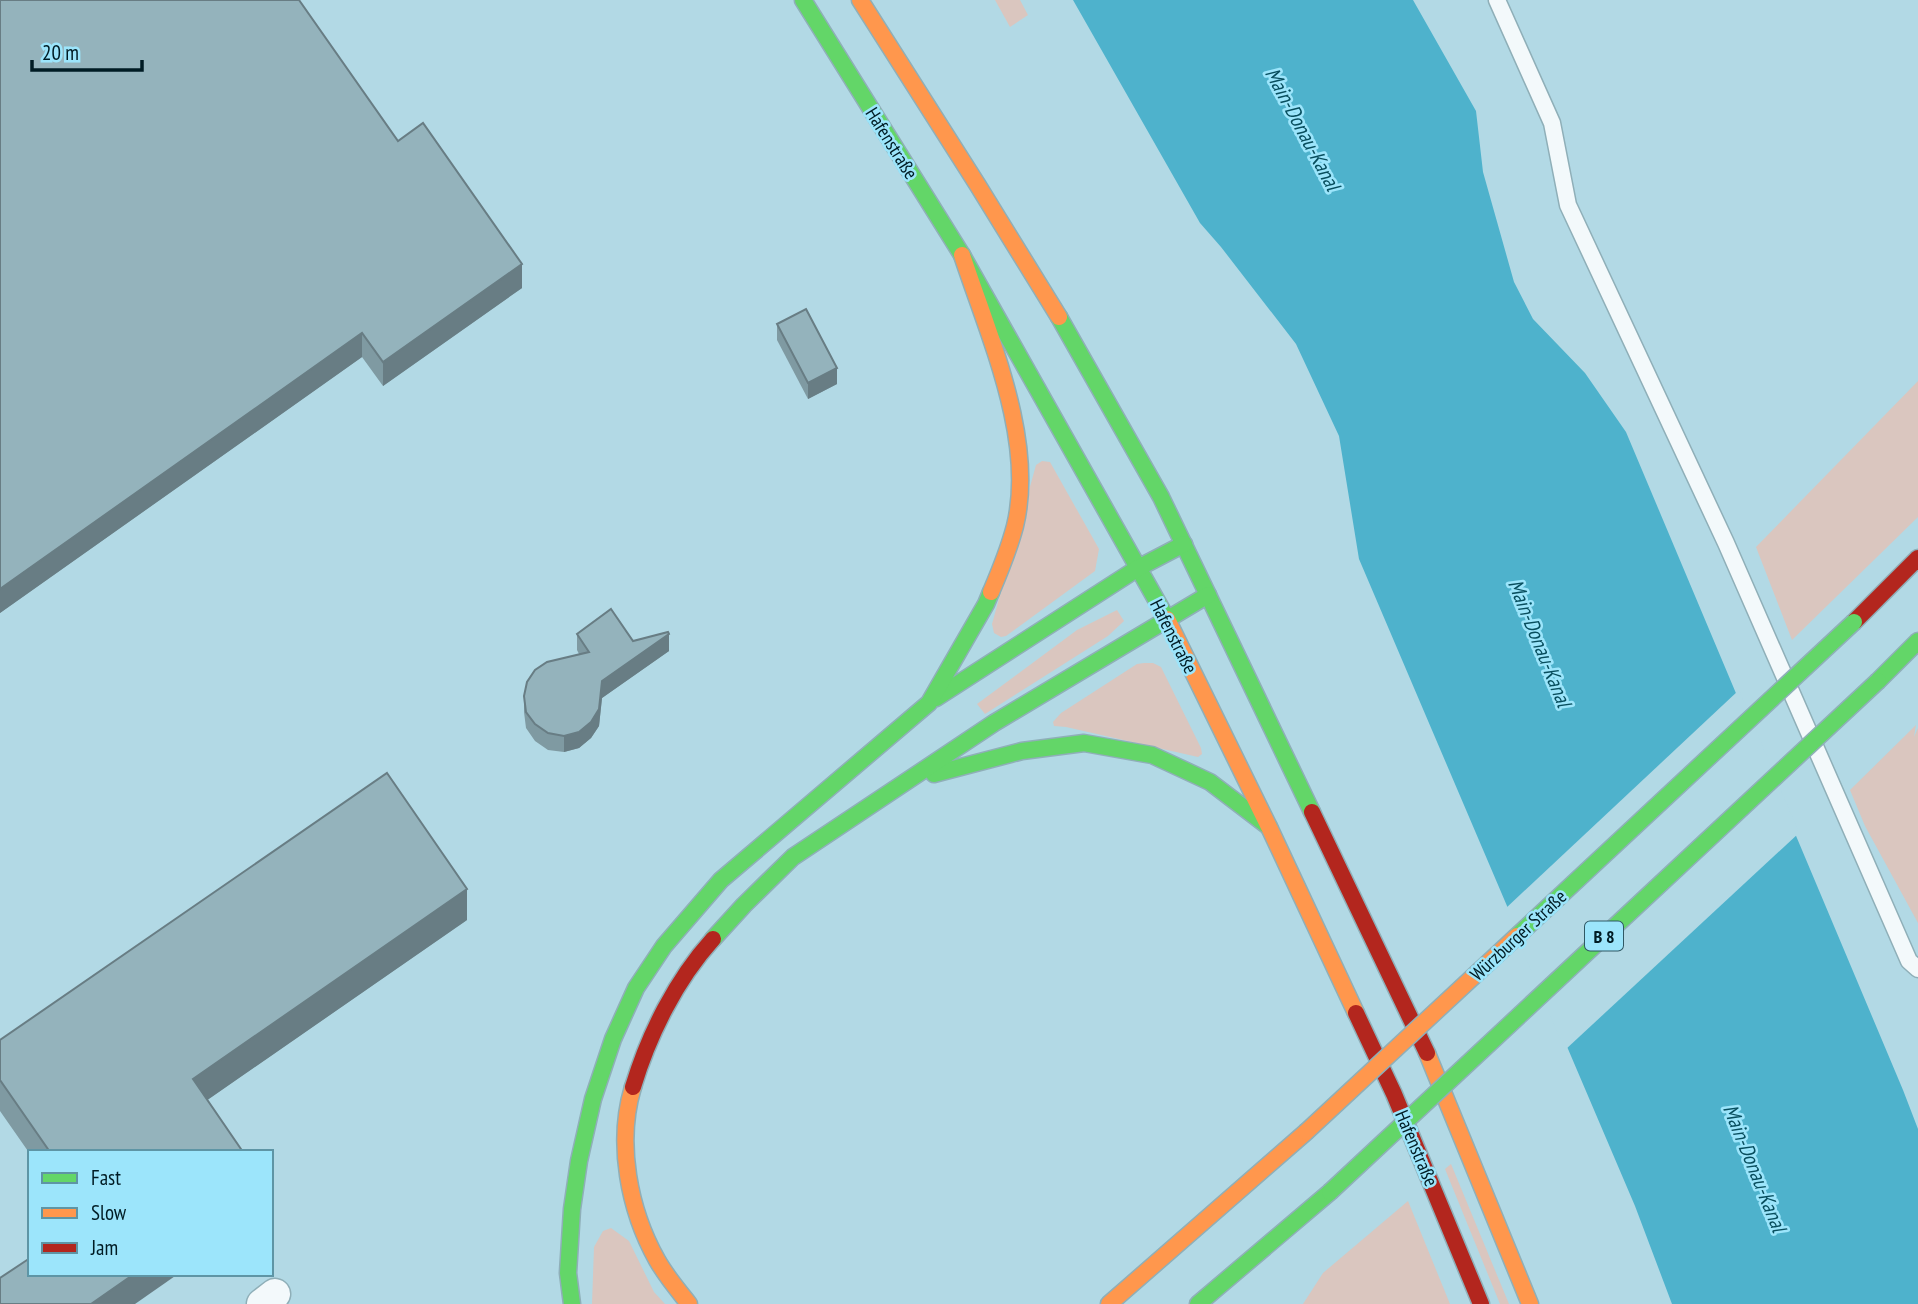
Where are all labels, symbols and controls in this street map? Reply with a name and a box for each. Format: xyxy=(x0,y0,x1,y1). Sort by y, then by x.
scale bar xyxy=(32,28,142,72)
text: 20 m xyxy=(42,39,79,66)
water label: Main-Donau-Kanal xyxy=(1259,63,1348,197)
street label: Hafenstraße xyxy=(861,103,924,184)
water label: Main-Donau-Kanal xyxy=(1502,575,1579,713)
street label: Hafenstraße xyxy=(1145,595,1203,677)
street label: Würzburger Straße xyxy=(1465,884,1571,986)
road number: B 8 xyxy=(1585,922,1623,951)
water label: Main-Donau-Kanal xyxy=(1717,1100,1794,1238)
street label: Hafenstraße xyxy=(1390,1106,1444,1190)
legend xyxy=(28,1150,273,1276)
text: Fast xyxy=(91,1164,121,1191)
text: Slow xyxy=(91,1199,127,1226)
text: Jam xyxy=(90,1234,118,1261)

